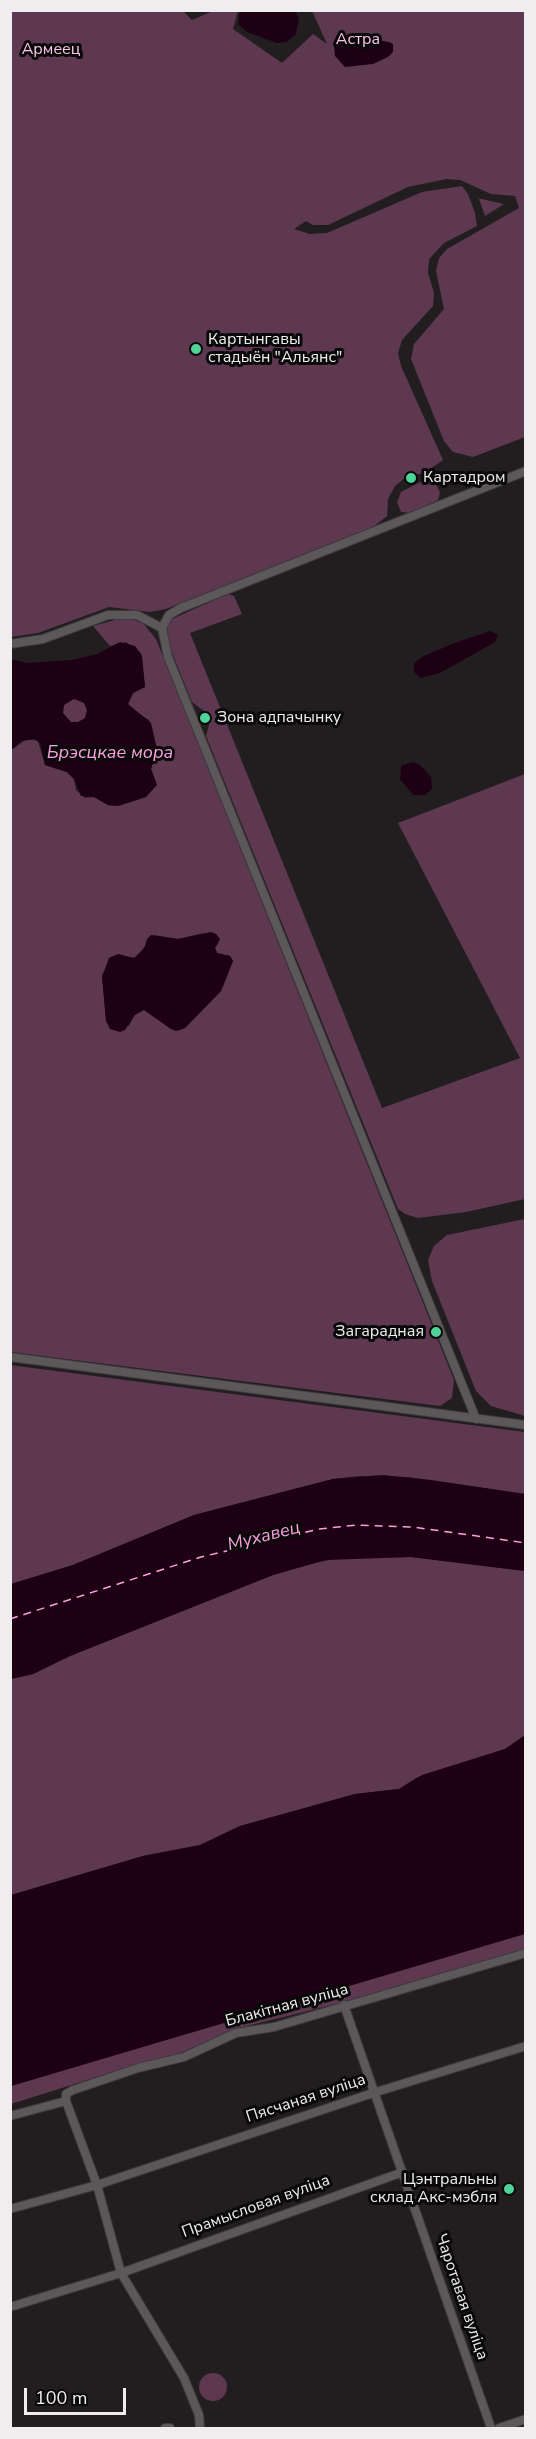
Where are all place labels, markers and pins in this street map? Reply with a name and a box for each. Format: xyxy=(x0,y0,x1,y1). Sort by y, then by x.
place label: Картынгавы стадыён "Альянс" xyxy=(208,330,342,368)
marker: Картынгавы стадыён "Альянс" xyxy=(189,342,203,356)
place label: Картадром xyxy=(423,468,506,488)
marker: Картадром xyxy=(404,471,418,485)
place label: Зона адпачынку xyxy=(217,708,341,728)
marker: Зона адпачынку xyxy=(198,711,212,725)
place label: Загарадная xyxy=(335,1322,424,1342)
marker: Загарадная xyxy=(429,1325,443,1339)
place label: Цэнтральны склад Акс-мэбля xyxy=(370,2170,497,2208)
marker: Цэнтральны склад Акс-мэбля xyxy=(502,2182,516,2196)

